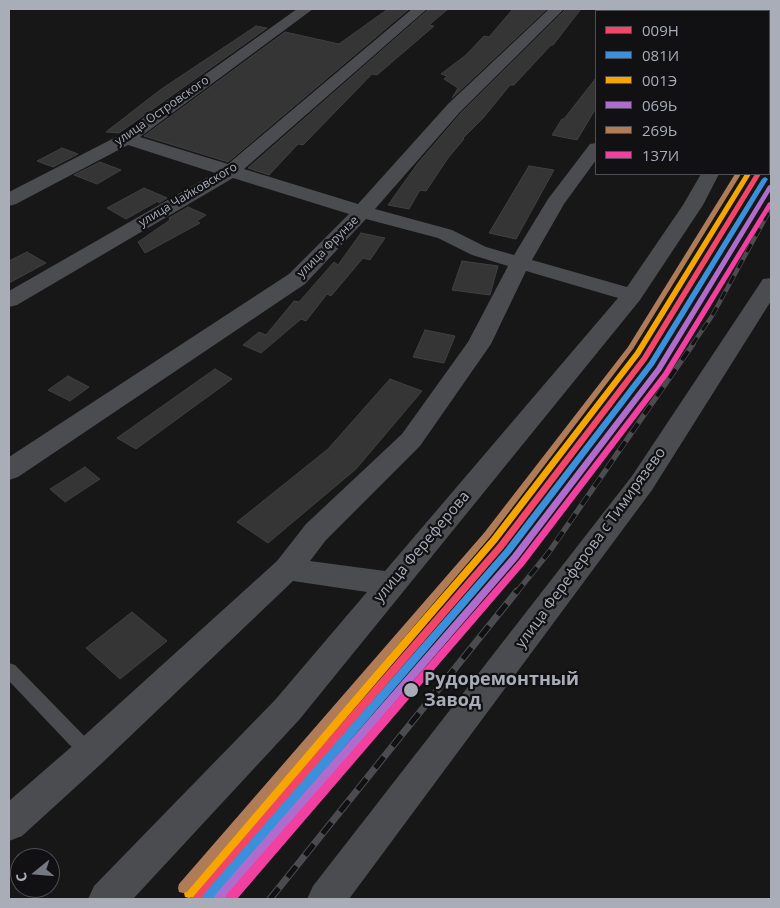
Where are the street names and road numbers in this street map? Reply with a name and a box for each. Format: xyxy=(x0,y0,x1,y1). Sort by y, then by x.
street label: улица Островского xyxy=(112,73,212,149)
street label: улица Чайковского xyxy=(136,160,240,230)
street label: улица Фрунзе xyxy=(294,213,362,281)
street label: улица Фереферова с Тимирязево xyxy=(512,444,670,652)
street label: улица Фереферова xyxy=(370,488,474,606)

